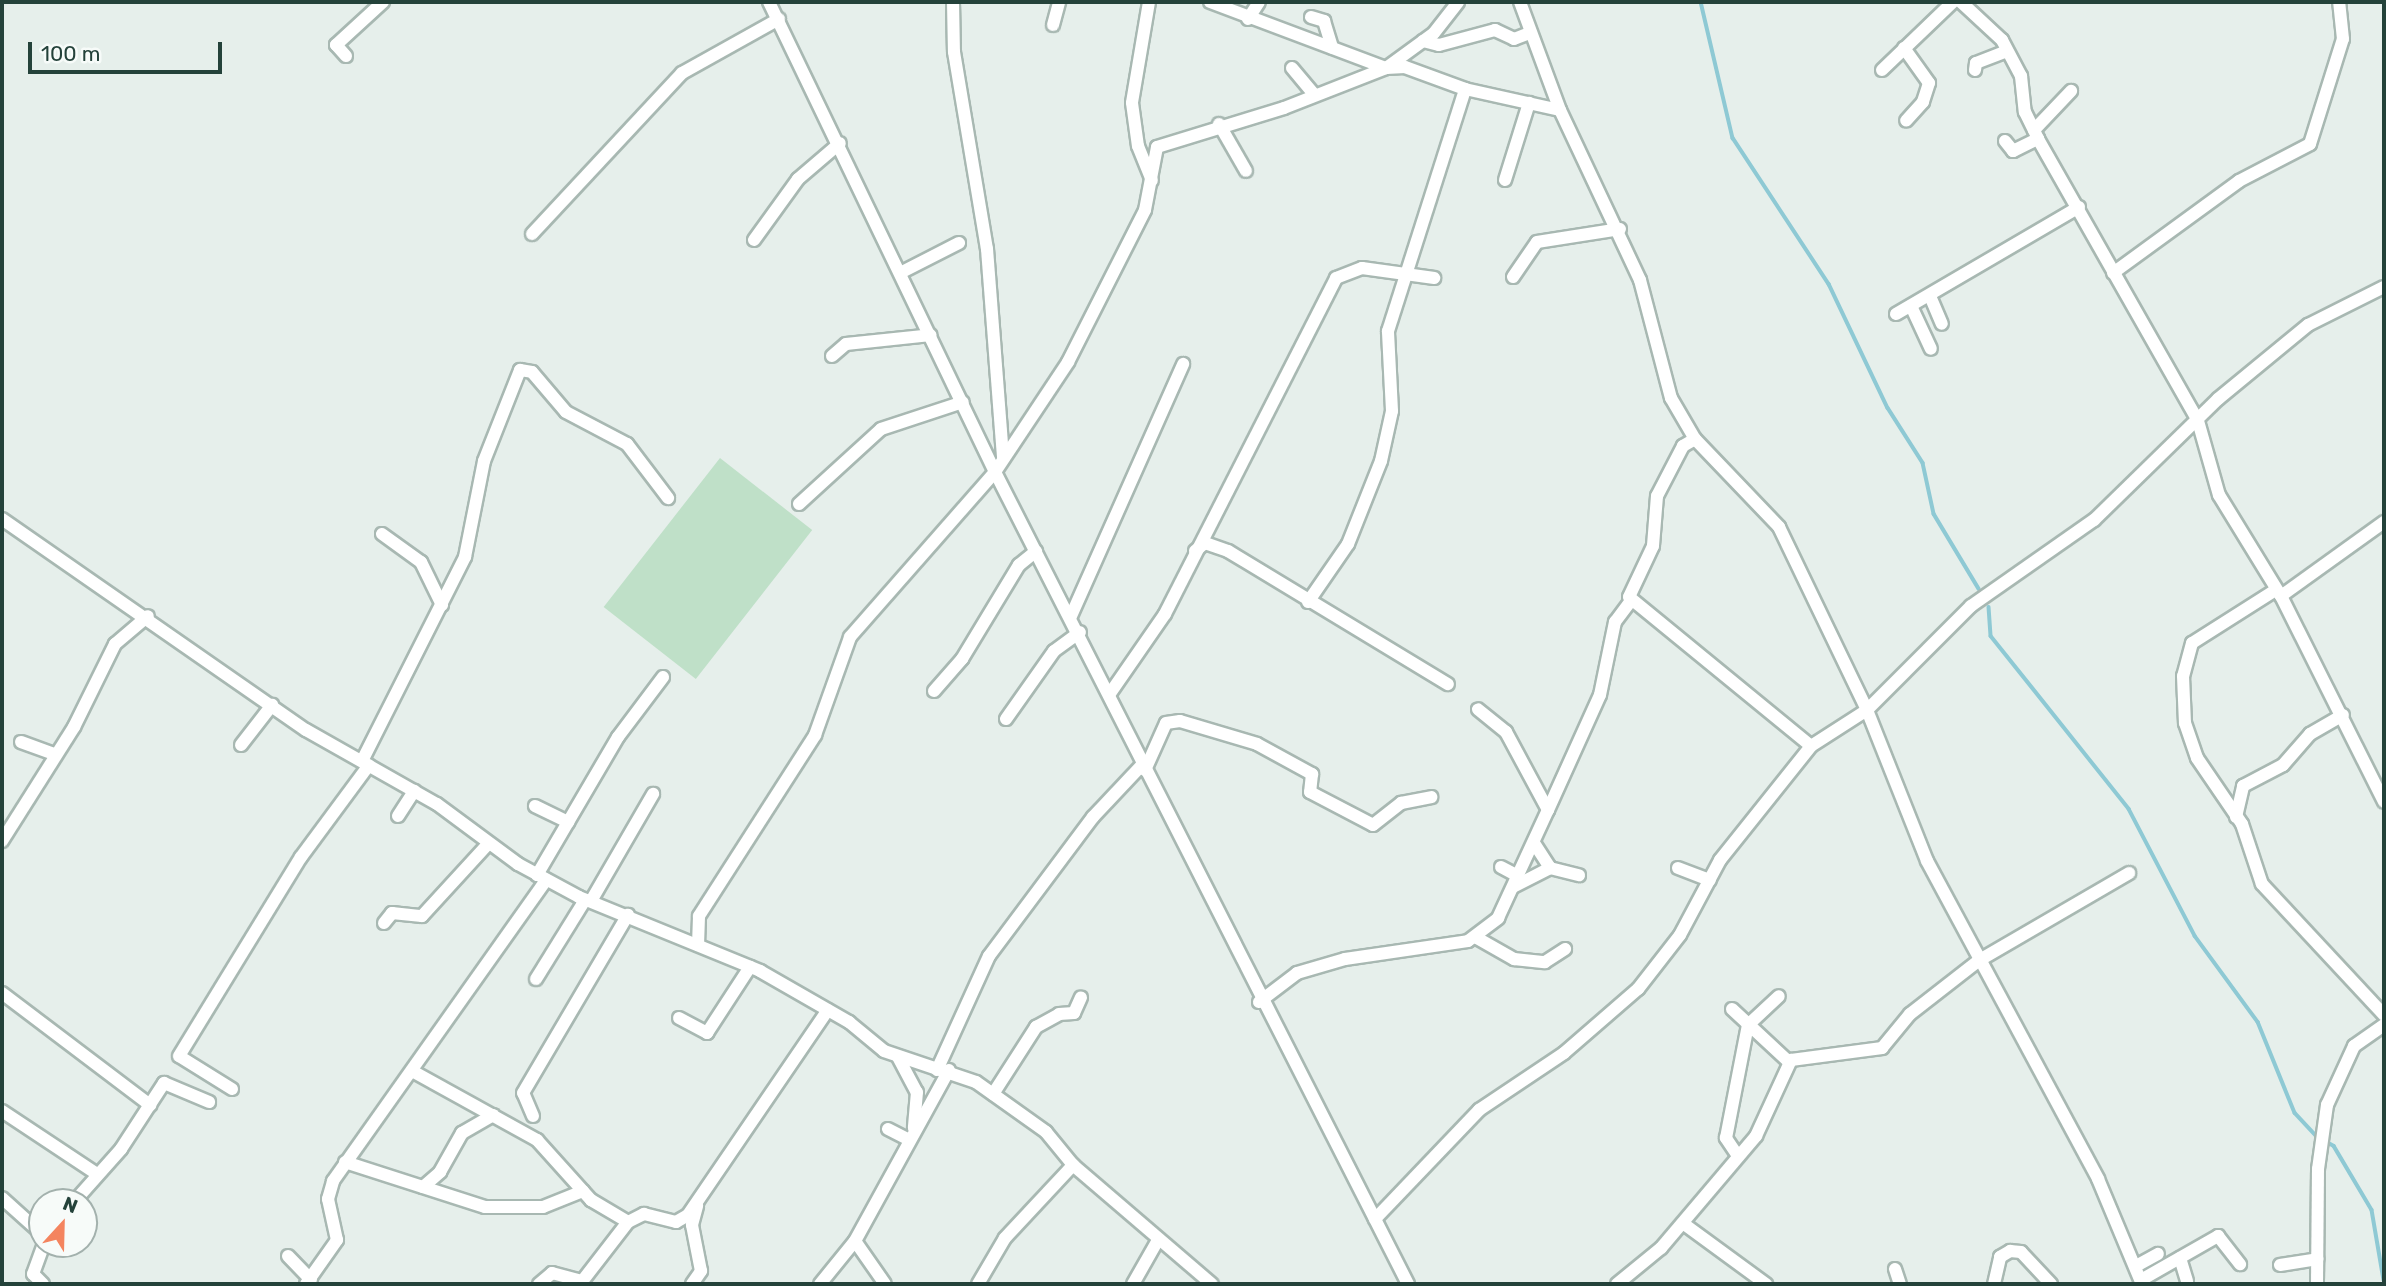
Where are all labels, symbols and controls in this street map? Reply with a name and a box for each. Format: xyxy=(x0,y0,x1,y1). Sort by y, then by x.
scale bar xyxy=(32,28,226,72)
text: 100 m xyxy=(41,41,100,66)
north arrow xyxy=(28,1188,98,1258)
text: N xyxy=(60,1192,81,1218)

